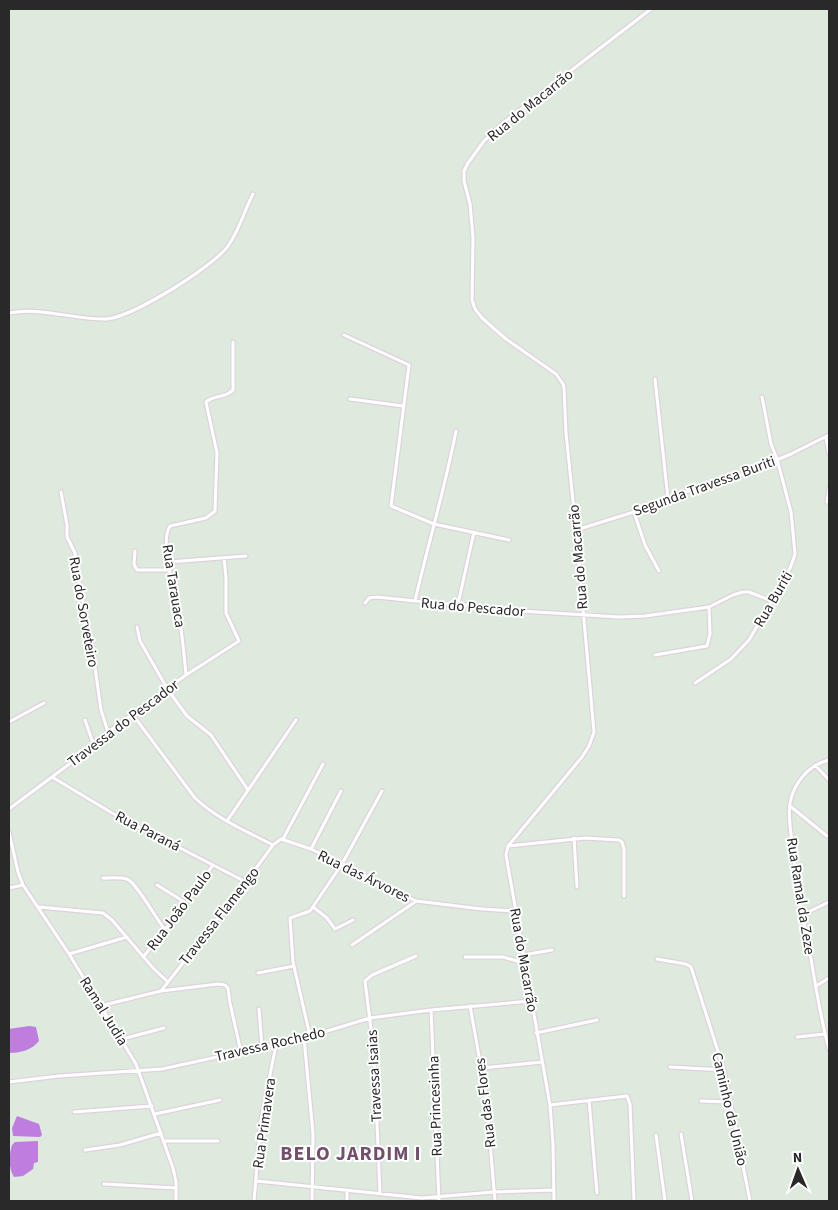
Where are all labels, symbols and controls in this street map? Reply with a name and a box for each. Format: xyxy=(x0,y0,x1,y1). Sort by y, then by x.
street label: Rua do Macarrão xyxy=(483,64,578,147)
street label: Segunda Travessa Buriti xyxy=(630,451,778,522)
street label: Rua do Macarrão xyxy=(563,504,594,610)
street label: Rua Tarauaca xyxy=(157,543,190,629)
street label: Rua do Sorveteiro xyxy=(63,555,104,669)
street label: Rua Buriti xyxy=(749,567,798,631)
street label: Rua do Pescador xyxy=(420,592,527,623)
street label: Travessa do Pescador xyxy=(63,674,184,772)
street label: Rua Paraná xyxy=(111,806,184,857)
street label: Rua Ramal da Zeze xyxy=(781,836,820,956)
street label: Rua das Árvores xyxy=(314,845,413,908)
street label: Travessa Flamengo xyxy=(174,863,264,970)
street label: Rua João Paulo xyxy=(142,865,217,955)
street label: Rua do Macarrão xyxy=(504,906,543,1014)
street label: Ramal Judia xyxy=(74,973,133,1050)
street label: Travessa Rochedo xyxy=(213,1022,327,1067)
street label: Travessa Isaias xyxy=(362,1029,387,1123)
street label: Caminho da União xyxy=(706,1050,753,1168)
street label: Rua Princesinha xyxy=(423,1055,448,1157)
street label: Rua das Flores xyxy=(470,1057,501,1149)
street label: Rua Primavera xyxy=(248,1076,281,1170)
district label: BELO JARDIM I xyxy=(280,1140,422,1168)
north arrow xyxy=(773,1145,823,1195)
text: N xyxy=(793,1148,803,1168)

